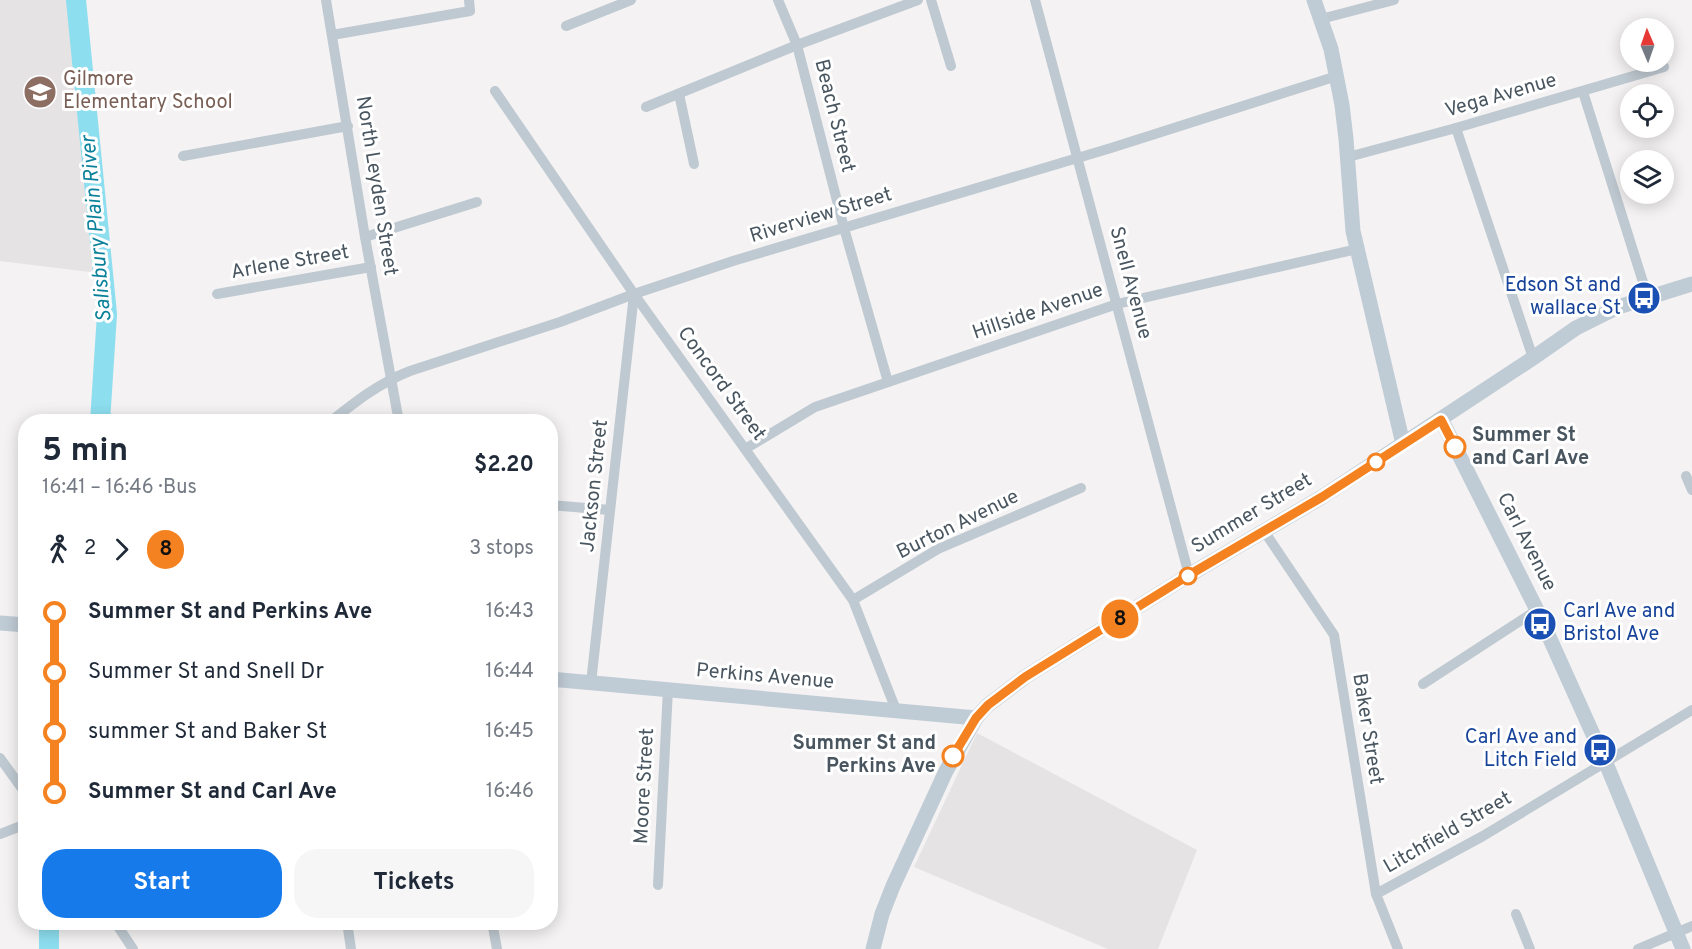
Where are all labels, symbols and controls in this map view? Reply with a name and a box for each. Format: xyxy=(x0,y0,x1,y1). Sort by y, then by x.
north arrow xyxy=(1620,18,1674,72)
map controls xyxy=(1620,18,1674,204)
street label: Beach Street xyxy=(807,57,861,175)
place label: Gilmore Elementary School xyxy=(63,67,233,116)
street label: Vega Avenue xyxy=(1442,68,1560,124)
school or university icon: Gilmore Elementary School xyxy=(22,74,58,110)
button: locate xyxy=(1620,84,1674,138)
street label: North Leyden Street xyxy=(349,94,403,278)
water label: Salisbury Plain River xyxy=(75,133,119,324)
button: layers xyxy=(1620,150,1674,204)
street label: Riverview Street xyxy=(747,182,895,250)
street label: Snell Avenue xyxy=(1102,224,1158,342)
street label: Arlene Street xyxy=(229,240,351,286)
place label: Edson St and wallace St xyxy=(1505,273,1621,322)
street label: Hillside Avenue xyxy=(969,277,1107,347)
bus stop icon: Edson St and wallace St xyxy=(1626,280,1662,316)
street label: Concord Street xyxy=(671,322,771,446)
street label: Jackson Street xyxy=(575,418,615,554)
place label: Summer St and Carl Ave xyxy=(1472,423,1589,472)
text: 5 min xyxy=(42,431,128,473)
marker: Summer St and Carl Ave xyxy=(1444,436,1466,458)
text: $2.20 xyxy=(474,452,534,479)
unlabelled marker xyxy=(1367,453,1385,471)
street label: Summer Street xyxy=(1187,468,1317,560)
text: 16:41 – 16:46 · Bus xyxy=(42,475,197,501)
street label: Burton Avenue xyxy=(893,484,1023,566)
street label: Carl Avenue xyxy=(1490,488,1562,596)
icon: walk xyxy=(42,533,75,566)
icon: forward xyxy=(105,533,138,566)
text: 2 xyxy=(84,536,96,562)
text: 8 xyxy=(159,536,172,563)
text: 3 stops xyxy=(469,536,534,562)
unlabelled marker xyxy=(1179,567,1197,585)
text: Summer St and Perkins Ave xyxy=(88,599,372,626)
text: 16:43 xyxy=(486,599,534,625)
place label: Carl Ave and Bristol Ave xyxy=(1563,599,1675,648)
line badge: 8 xyxy=(1100,600,1140,638)
text: 8 xyxy=(1113,606,1127,633)
bus stop icon: Carl Ave and Bristol Ave xyxy=(1522,606,1558,642)
street label: Perkins Avenue xyxy=(695,658,835,696)
text: Summer St and Snell Dr xyxy=(88,659,324,686)
text: 16:44 xyxy=(485,659,534,685)
street label: Baker Street xyxy=(1345,671,1389,787)
text: summer St and Baker St xyxy=(88,719,327,746)
text: 16:45 xyxy=(485,719,534,745)
place label: Carl Ave and Litch Field xyxy=(1465,725,1577,774)
street label: Moore Street xyxy=(629,727,661,845)
place label: Summer St and Perkins Ave xyxy=(792,731,936,780)
bus stop icon: Carl Ave and Litch Field xyxy=(1582,732,1618,768)
marker: Summer St and Perkins Ave xyxy=(942,745,964,767)
text: Summer St and Carl Ave xyxy=(88,779,337,806)
text: 16:46 xyxy=(486,779,534,805)
street label: Litchfield Street xyxy=(1379,786,1517,880)
button: Start xyxy=(42,849,282,918)
button: Tickets xyxy=(294,849,534,918)

